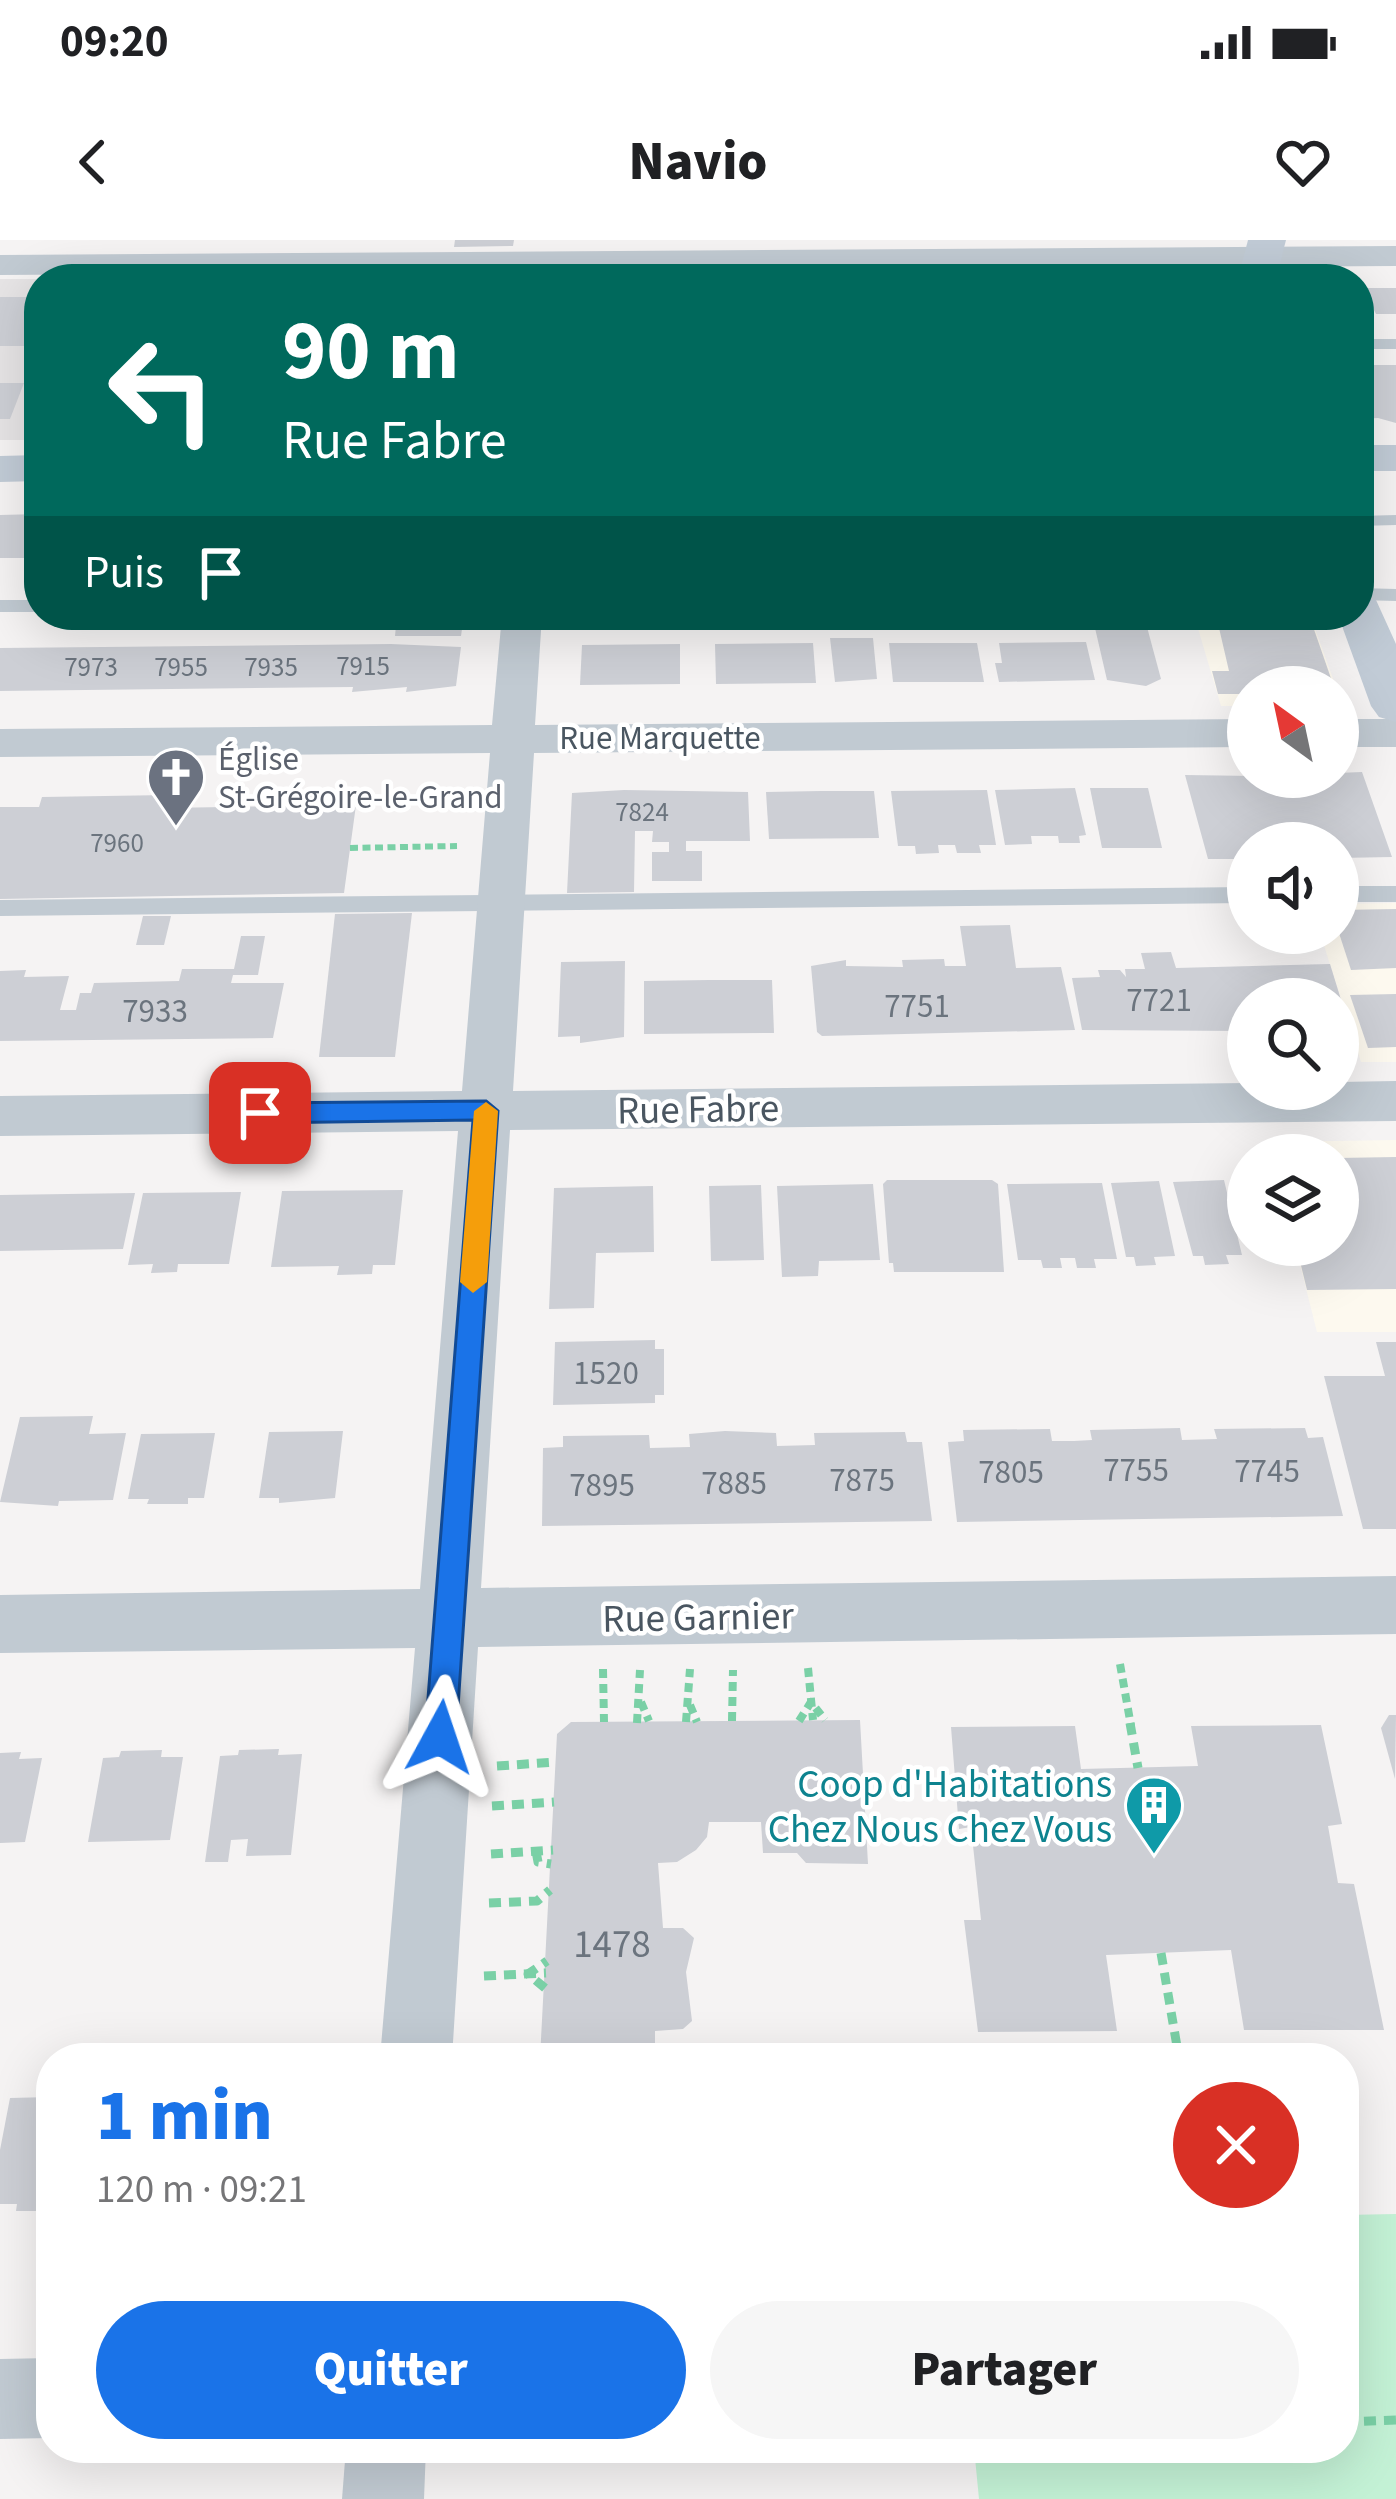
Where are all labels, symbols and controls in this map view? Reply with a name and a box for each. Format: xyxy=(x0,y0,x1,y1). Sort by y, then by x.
text: 09:20 xyxy=(60,10,169,74)
text: Navio xyxy=(629,124,768,201)
icon: back xyxy=(60,129,126,195)
icon: heart xyxy=(1270,129,1336,195)
text: 90 m xyxy=(282,292,460,412)
icon: left xyxy=(84,312,240,468)
text: Rue Fabre xyxy=(282,403,507,480)
icon: arrive xyxy=(188,540,254,606)
text: Puis xyxy=(84,541,164,605)
house number: 7915 xyxy=(336,647,390,686)
house number: 7973 xyxy=(64,648,118,687)
house number: 7955 xyxy=(154,648,208,687)
house number: 7935 xyxy=(244,648,298,687)
north arrow xyxy=(1227,666,1359,798)
map controls xyxy=(1227,666,1359,1266)
street label: Rue Marquette xyxy=(559,715,761,762)
place label: Église St-Grégoire-le-Grand xyxy=(218,736,503,821)
church icon: Église St-Grégoire-le-Grand xyxy=(145,746,207,828)
house number: 7824 xyxy=(615,793,669,832)
button: sound xyxy=(1227,822,1359,954)
house number: 7960 xyxy=(90,824,144,863)
house number: 7721 xyxy=(1126,977,1192,1024)
button: search xyxy=(1227,978,1359,1110)
house number: 7751 xyxy=(884,983,950,1030)
house number: 7933 xyxy=(122,988,188,1035)
pin xyxy=(209,1062,311,1164)
icon: arrive xyxy=(227,1080,293,1146)
street label: Rue Fabre xyxy=(616,1081,780,1139)
button: layers xyxy=(1227,1134,1359,1266)
house number: 1520 xyxy=(573,1350,639,1397)
house number: 7755 xyxy=(1103,1447,1169,1494)
house number: 7745 xyxy=(1234,1448,1300,1495)
house number: 7805 xyxy=(978,1449,1044,1496)
house number: 7875 xyxy=(829,1457,895,1504)
house number: 7885 xyxy=(701,1460,767,1507)
house number: 7895 xyxy=(569,1462,635,1509)
street label: Rue Garnier xyxy=(602,1588,795,1648)
position arrow xyxy=(377,1674,503,1800)
place label: Coop d'Habitations Chez Nous Chez Vous xyxy=(768,1757,1112,1858)
building icon: Coop d'Habitations Chez Nous Chez Vous xyxy=(1123,1774,1185,1856)
house number: 1478 xyxy=(573,1917,651,1973)
text: 1 min xyxy=(96,2065,273,2168)
button: close xyxy=(1173,2082,1299,2208)
text: 120 m · 09:21 xyxy=(96,2162,307,2218)
button: Quitter xyxy=(96,2301,686,2439)
button: Partager xyxy=(710,2301,1299,2439)

